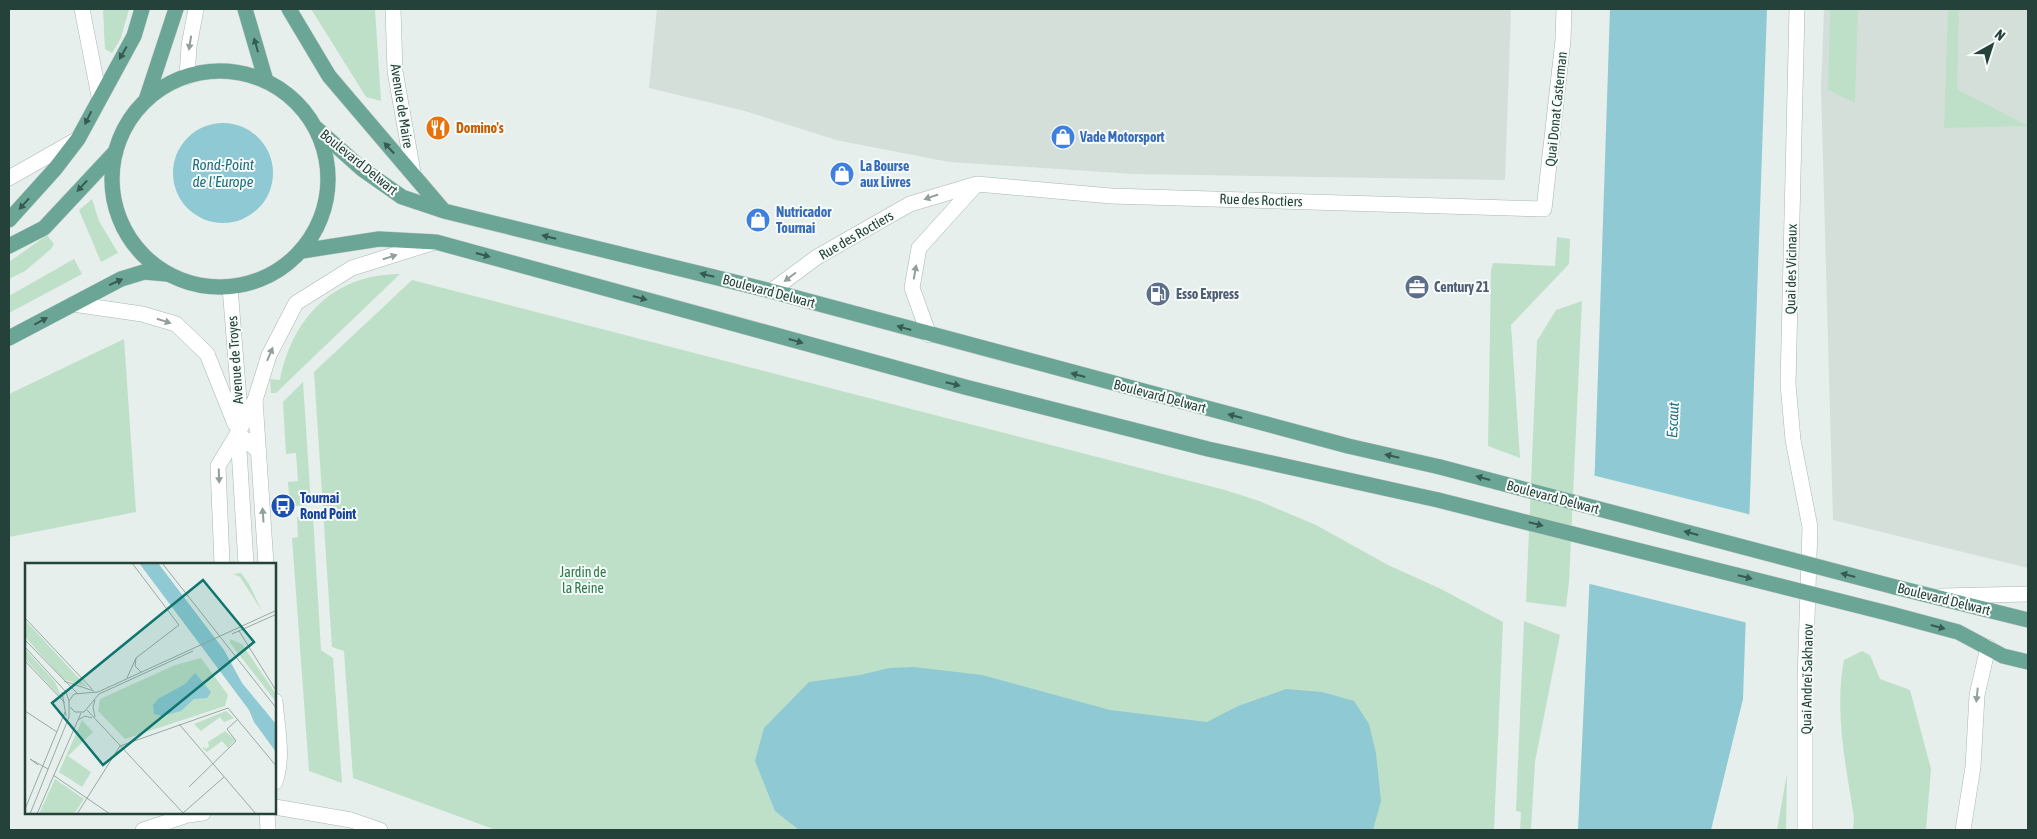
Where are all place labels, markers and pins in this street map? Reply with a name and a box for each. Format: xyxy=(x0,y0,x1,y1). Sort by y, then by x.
restaurant icon: Domino's xyxy=(425,115,451,141)
place label: Domino's xyxy=(456,120,504,136)
shop icon: Vade Motorsport xyxy=(1050,124,1076,150)
place label: Vade Motorsport xyxy=(1079,129,1165,145)
place label: La Bourse aux Livres xyxy=(860,158,911,190)
shop icon: La Bourse aux Livres xyxy=(829,161,855,187)
place label: Nutricador Tournai xyxy=(776,204,832,236)
shop icon: Nutricador Tournai xyxy=(745,207,771,233)
office icon: Century 21 xyxy=(1404,274,1430,300)
place label: Century 21 xyxy=(1434,279,1490,295)
fuel station icon: Esso Express xyxy=(1145,281,1171,307)
place label: Esso Express xyxy=(1176,286,1239,302)
place label: Tournai Rond Point xyxy=(300,490,356,522)
bus stop icon: Tournai Rond Point xyxy=(270,493,296,519)

